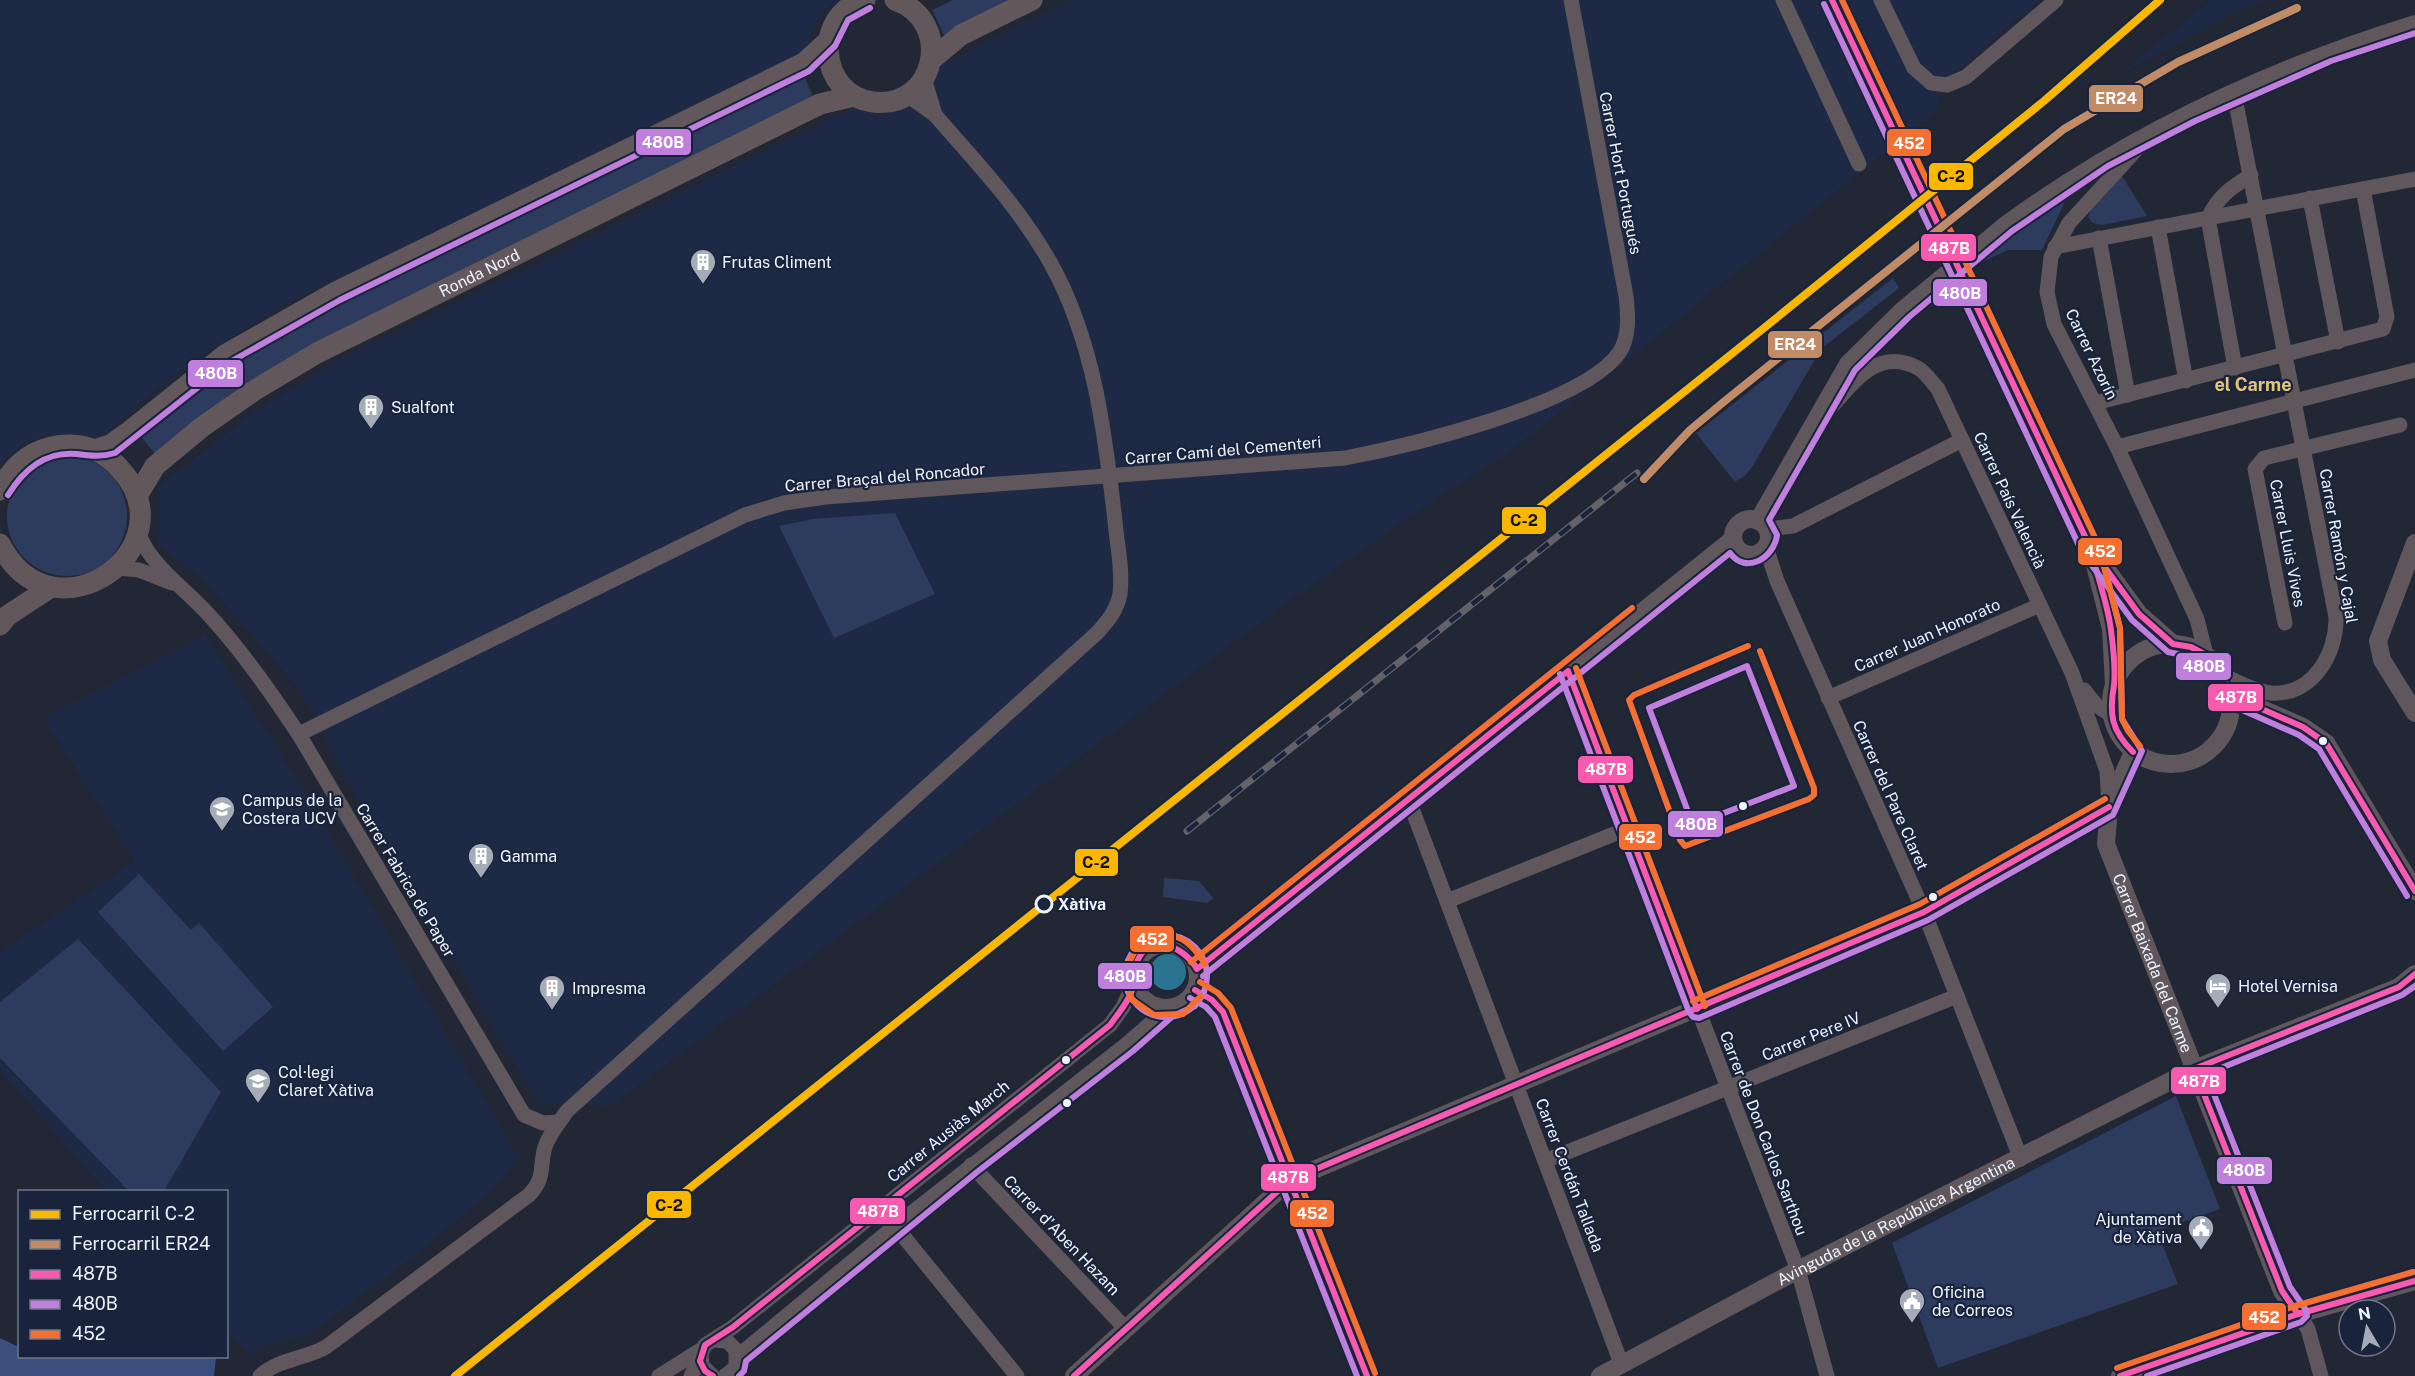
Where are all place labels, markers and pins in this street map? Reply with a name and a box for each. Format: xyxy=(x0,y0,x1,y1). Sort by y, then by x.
building icon: Frutas Climent xyxy=(688,247,718,285)
place label: Frutas Climent xyxy=(722,253,832,272)
building icon: Sualfont xyxy=(356,392,386,430)
place label: Sualfont xyxy=(391,398,455,417)
unlabelled marker xyxy=(2317,735,2329,747)
place label: Campus de la Costera UCV xyxy=(242,791,342,828)
school or university icon: Campus de la Costera UCV xyxy=(207,794,237,832)
unlabelled marker xyxy=(1737,800,1749,812)
building icon: Gamma xyxy=(466,841,496,879)
place label: Gamma xyxy=(500,847,557,866)
unlabelled marker xyxy=(1927,891,1939,903)
marker: Xàtiva xyxy=(1035,895,1053,913)
place label: Xàtiva xyxy=(1058,895,1106,914)
hotel icon: Hotel Vernisa xyxy=(2203,971,2233,1009)
building icon: Impresma xyxy=(537,973,567,1011)
place label: Hotel Vernisa xyxy=(2238,977,2338,996)
place label: Impresma xyxy=(572,979,646,998)
unlabelled marker xyxy=(1060,1054,1072,1066)
place label: Col·legi Claret Xàtiva xyxy=(278,1063,374,1100)
school or university icon: Col·legi Claret Xàtiva xyxy=(243,1066,273,1104)
unlabelled marker xyxy=(1061,1097,1073,1109)
place label: Ajuntament de Xàtiva xyxy=(2095,1210,2182,1247)
public building icon: Ajuntament de Xàtiva xyxy=(2186,1213,2216,1251)
place label: Oficina de Correos xyxy=(1932,1283,2013,1320)
public building icon: Oficina de Correos xyxy=(1897,1286,1927,1324)

